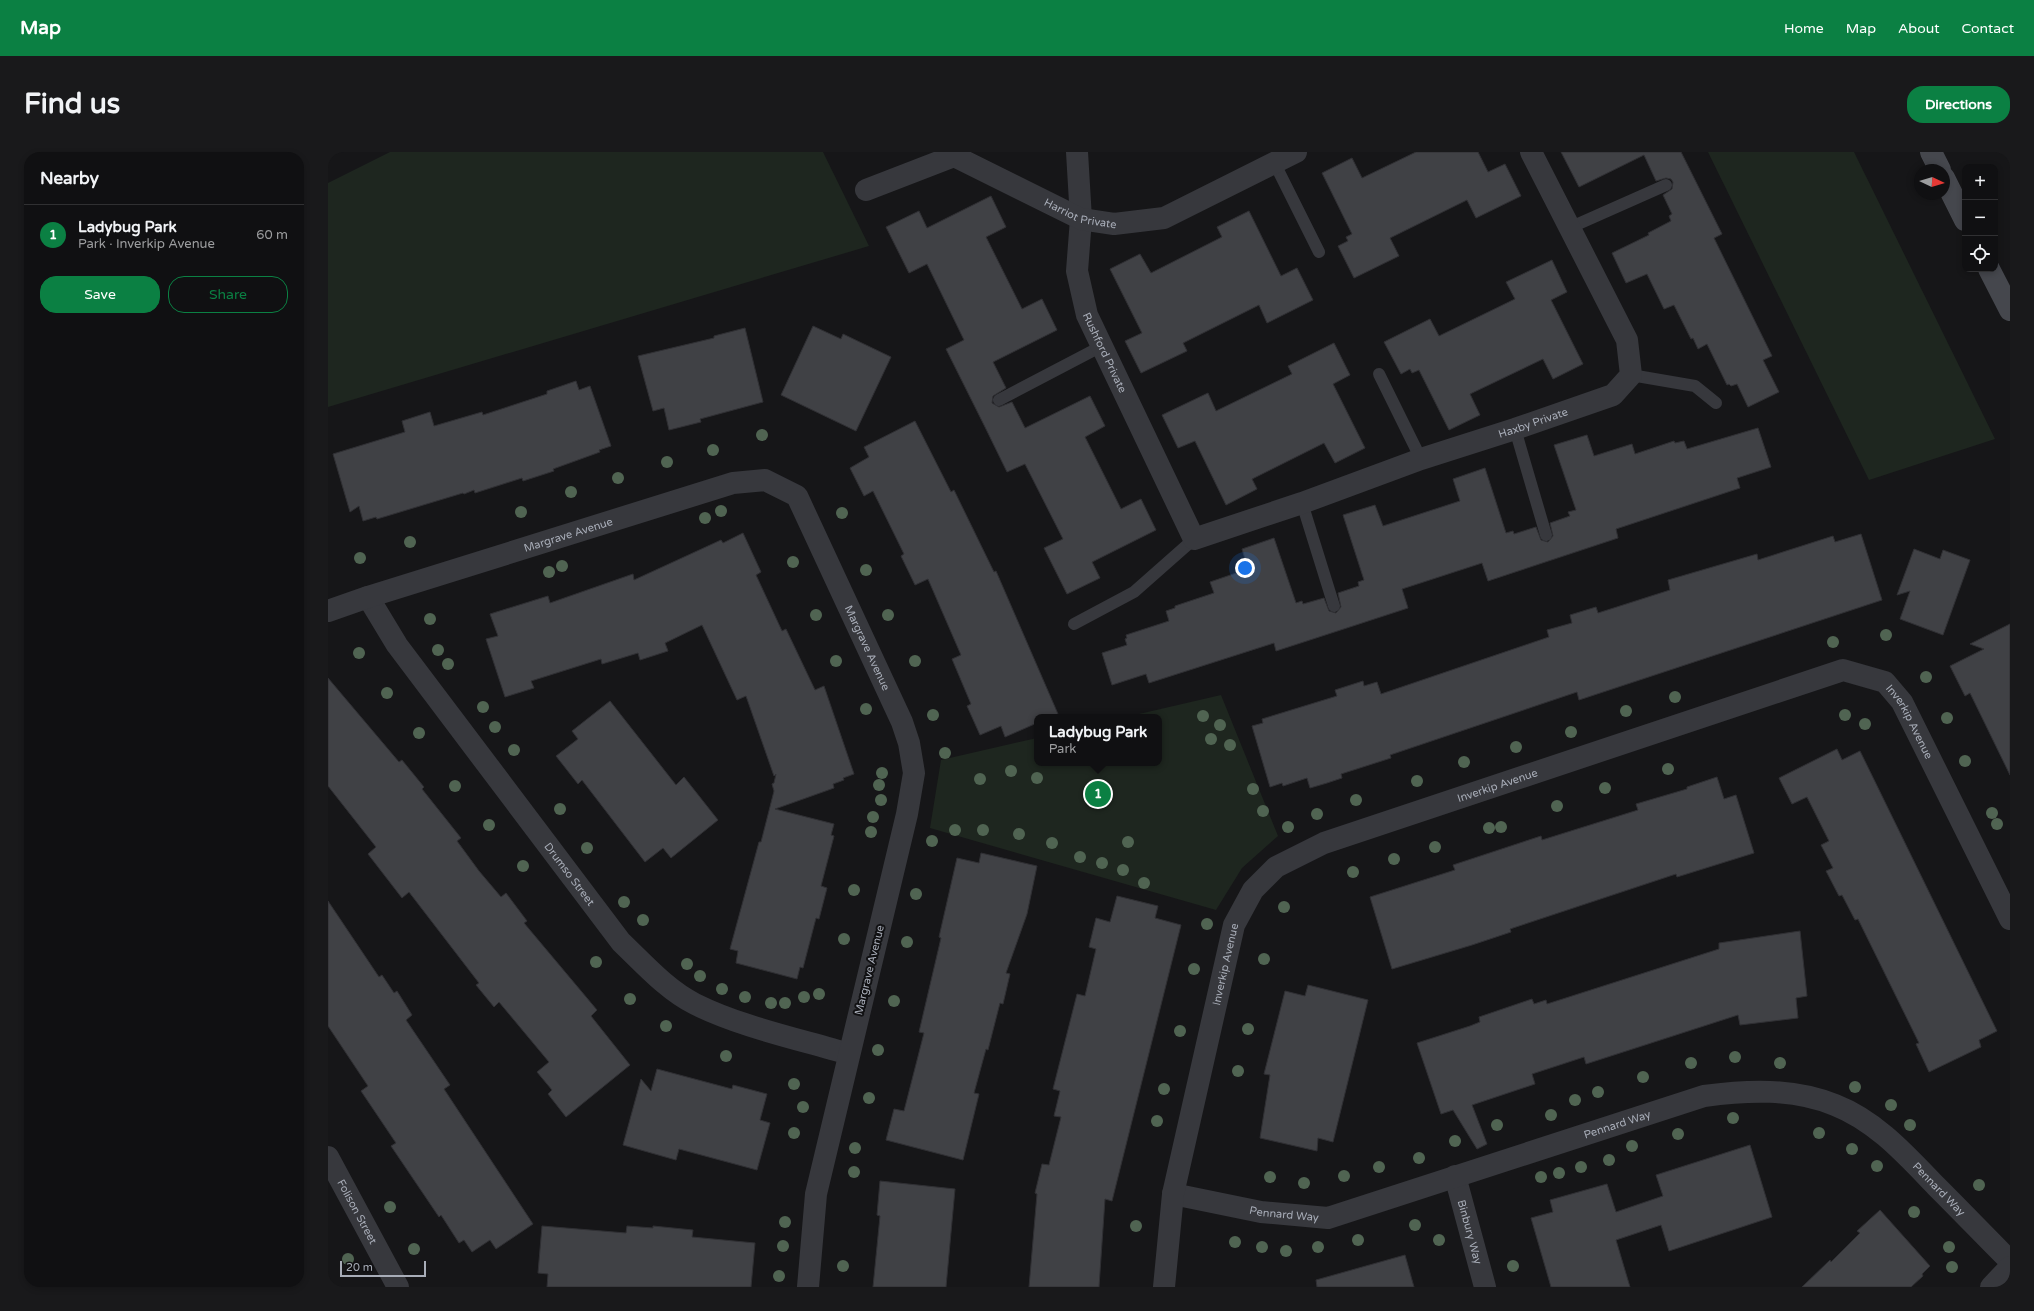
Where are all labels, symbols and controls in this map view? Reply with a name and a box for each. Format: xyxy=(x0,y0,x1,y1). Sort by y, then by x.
text: Map xyxy=(20,17,61,39)
text: Home xyxy=(1784,20,1824,37)
text: Map xyxy=(1846,20,1876,37)
text: About xyxy=(1898,20,1940,37)
text: Contact xyxy=(1962,20,2014,37)
button: Directions xyxy=(1907,86,2010,123)
text: Find us xyxy=(24,87,120,121)
north arrow xyxy=(1914,164,1950,200)
map controls xyxy=(1962,164,1998,272)
button: + xyxy=(1962,164,1998,200)
text: Nearby xyxy=(40,168,99,189)
street label: Harriot Private xyxy=(1042,196,1117,231)
button: − xyxy=(1962,200,1998,236)
text: Ladybug Park xyxy=(78,218,177,236)
text: 1 xyxy=(49,227,57,243)
text: 60 m xyxy=(256,227,288,243)
text: Park · Inverkip Avenue xyxy=(78,236,215,252)
button: locate xyxy=(1962,236,1998,272)
button: Save xyxy=(40,276,160,313)
button: Share xyxy=(168,276,288,313)
street label: Rushford Private xyxy=(1080,311,1129,395)
street label: Haxby Private xyxy=(1497,405,1570,441)
street label: Margrave Avenue xyxy=(522,515,614,555)
your location xyxy=(1235,558,1255,578)
street label: Margrave Avenue xyxy=(842,603,892,693)
street label: Inverkip Avenue xyxy=(1883,682,1935,761)
popup xyxy=(1034,714,1162,766)
text: Ladybug Park xyxy=(1049,723,1147,741)
text: Park xyxy=(1049,741,1076,757)
street label: Inverkip Avenue xyxy=(1456,766,1539,805)
pin: 1 xyxy=(1085,779,1111,809)
street label: Drumso Street xyxy=(541,840,597,908)
street label: Inverkip Avenue xyxy=(1210,922,1241,1007)
street label: Margrave Avenue xyxy=(852,924,887,1016)
street label: Pennard Way xyxy=(1582,1108,1652,1142)
street label: Pennard Way xyxy=(1910,1160,1968,1219)
street label: Folison Street xyxy=(334,1177,380,1246)
street label: Binbury Way xyxy=(1455,1198,1485,1266)
street label: Pennard Way xyxy=(1248,1204,1319,1224)
scale bar xyxy=(340,1259,426,1278)
text: 20 m xyxy=(346,1261,373,1274)

